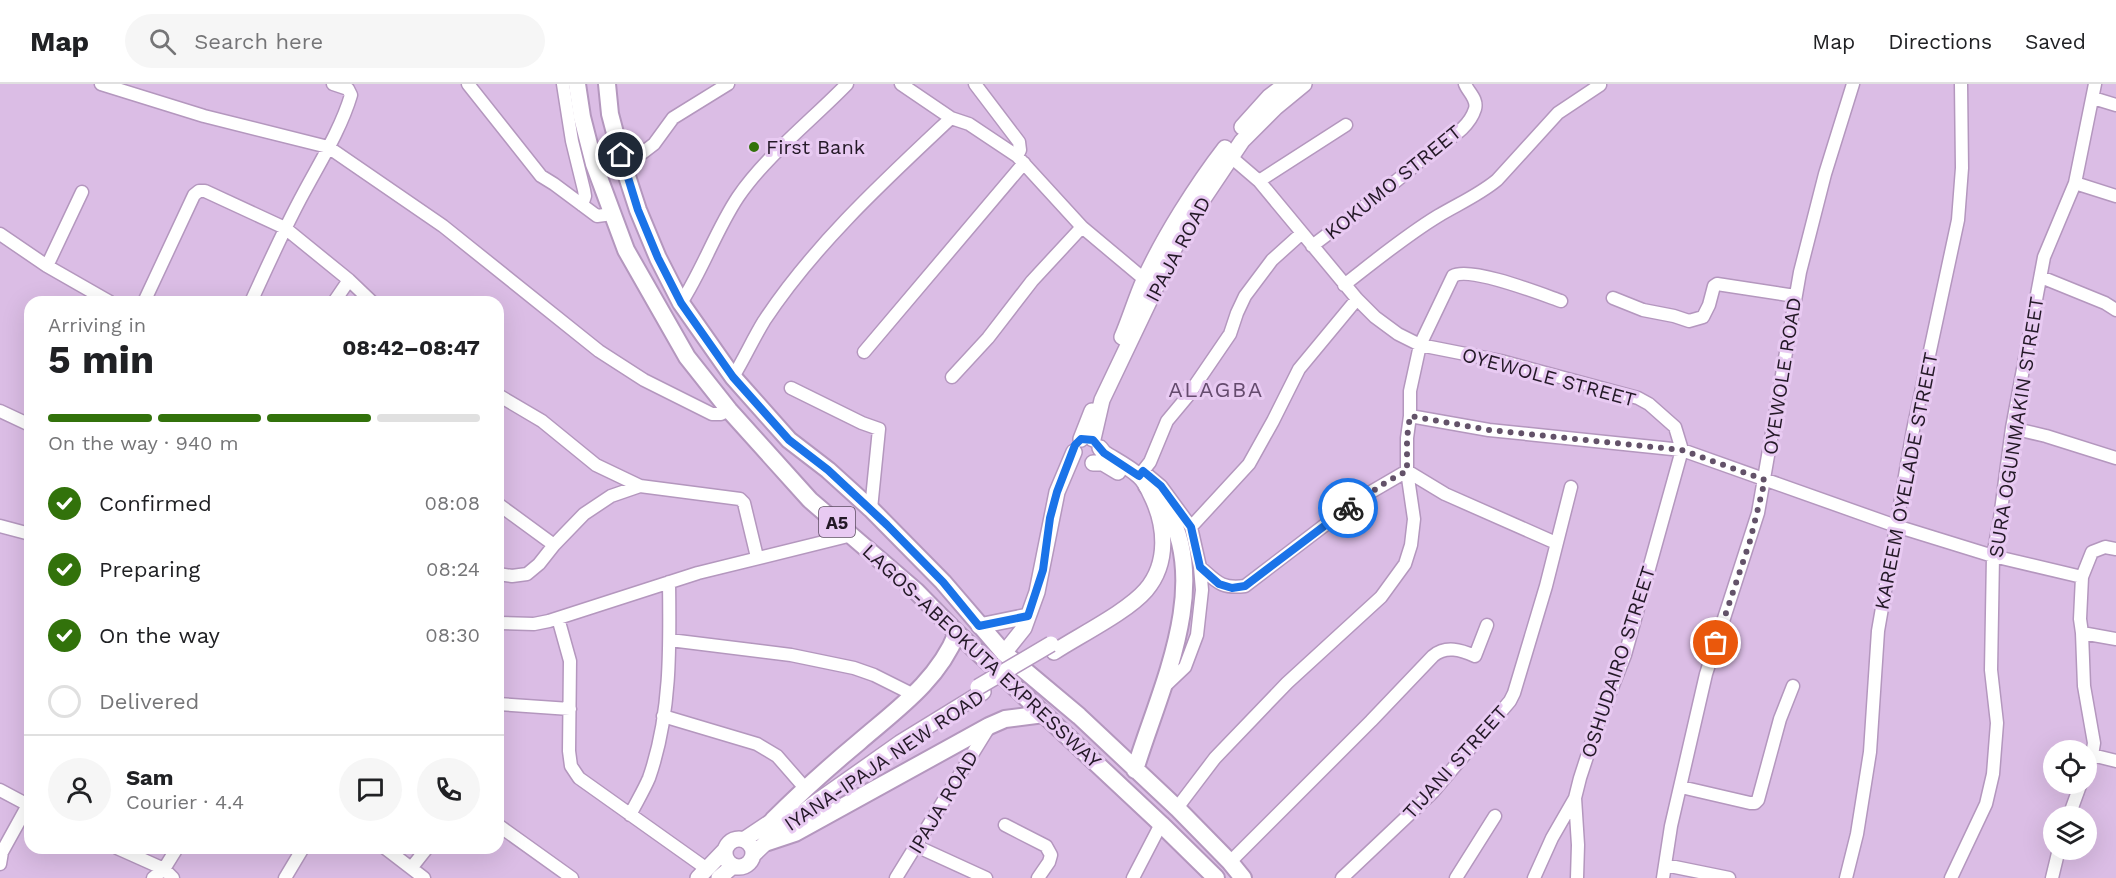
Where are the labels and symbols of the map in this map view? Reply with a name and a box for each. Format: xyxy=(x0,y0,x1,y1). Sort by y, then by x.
street label: KOKUMO STREET xyxy=(1320,120,1466,244)
pin xyxy=(595,129,646,180)
place label: First Bank xyxy=(766,135,865,159)
marker: First Bank xyxy=(747,140,761,154)
street label: IPAJA ROAD xyxy=(1140,192,1216,306)
street label: OYEWOLE ROAD xyxy=(1758,295,1806,457)
street label: SURA OGUNMAKIN STREET xyxy=(1984,295,2048,559)
street label: OYEWOLE STREET xyxy=(1459,342,1639,412)
street label: KAREEM OYELADE STREET xyxy=(1869,350,1943,612)
district label: ALAGBA xyxy=(1168,377,1264,402)
courier xyxy=(1318,478,1378,538)
road number: A5 xyxy=(819,507,855,537)
street label: LAGOS-ABEOKUTA EXPRESSWAY xyxy=(858,539,1107,773)
street label: OSHUDAIRO STREET xyxy=(1576,563,1660,761)
pin xyxy=(1690,617,1741,668)
street label: IYANA-IPAJA NEW ROAD xyxy=(780,684,988,836)
street label: TIJANI STREET xyxy=(1398,700,1512,824)
street label: IPAJA ROAD xyxy=(903,746,983,858)

